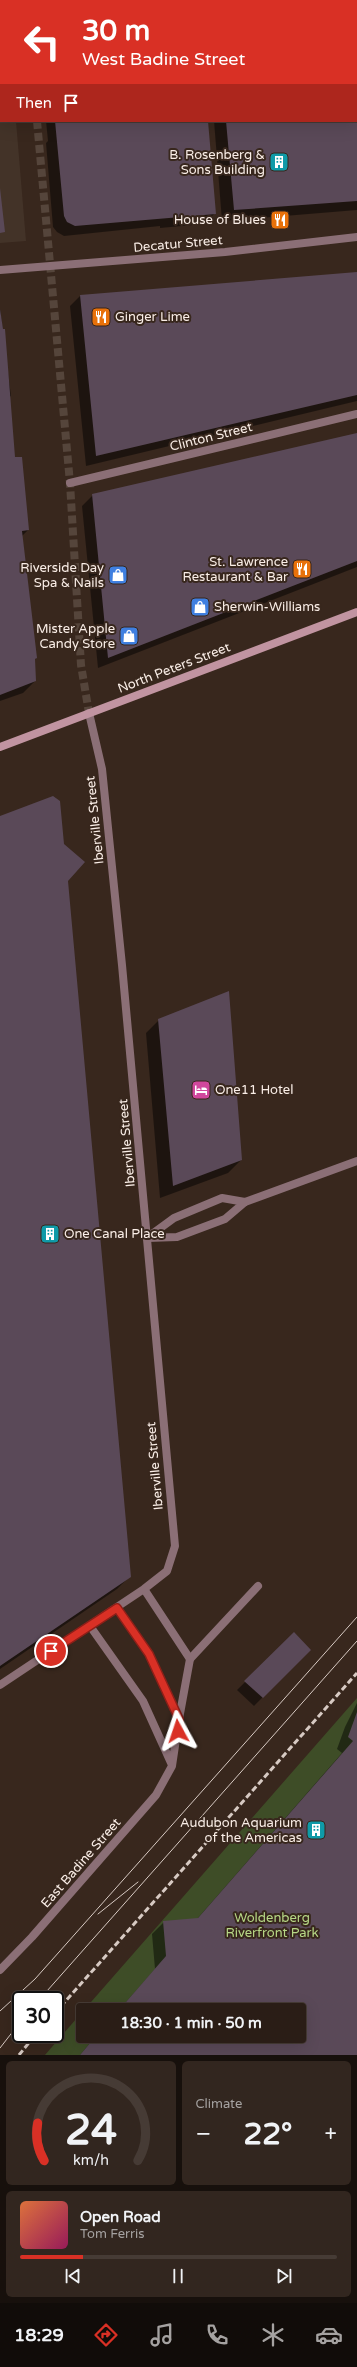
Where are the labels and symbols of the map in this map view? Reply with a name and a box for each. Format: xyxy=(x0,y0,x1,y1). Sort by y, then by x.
place label: B. Rosenberg & Sons Building xyxy=(169,147,265,178)
building icon: B. Rosenberg & Sons Building xyxy=(268,151,290,173)
restaurant icon: House of Blues xyxy=(269,209,291,231)
place label: House of Blues xyxy=(174,212,266,228)
street label: Decatur Street xyxy=(133,232,223,256)
restaurant icon: Ginger Lime xyxy=(90,306,112,328)
place label: Ginger Lime xyxy=(115,309,190,325)
street label: Clinton Street xyxy=(168,419,254,455)
place label: St. Lawrence Restaurant & Bar xyxy=(182,554,288,585)
restaurant icon: St. Lawrence Restaurant & Bar xyxy=(291,558,313,580)
place label: Riverside Day Spa & Nails xyxy=(20,560,104,591)
shop icon: Riverside Day Spa & Nails xyxy=(107,564,129,586)
shop icon: Sherwin-Williams xyxy=(189,596,211,618)
place label: Sherwin-Williams xyxy=(214,599,320,615)
place label: Mister Apple Candy Store xyxy=(36,621,115,652)
shop icon: Mister Apple Candy Store xyxy=(118,625,140,647)
street label: North Peters Street xyxy=(115,639,233,697)
street label: Iberville Street xyxy=(82,775,108,865)
hotel icon: One11 Hotel xyxy=(190,1079,212,1101)
place label: One11 Hotel xyxy=(215,1082,293,1098)
street label: Iberville Street xyxy=(115,1098,139,1188)
building icon: One Canal Place xyxy=(39,1223,61,1245)
place label: One Canal Place xyxy=(64,1226,165,1242)
street label: Iberville Street xyxy=(143,1421,167,1511)
pin xyxy=(34,1634,68,1668)
position arrow xyxy=(157,1710,199,1752)
street label: East Badine Street xyxy=(38,1815,124,1911)
place label: Audubon Aquarium of the Americas xyxy=(180,1815,302,1846)
building icon: Audubon Aquarium of the Americas xyxy=(305,1819,327,1841)
park label: Woldenberg Riverfront Park xyxy=(225,1910,319,1941)
speed limit sign: 30 xyxy=(12,1991,64,2043)

